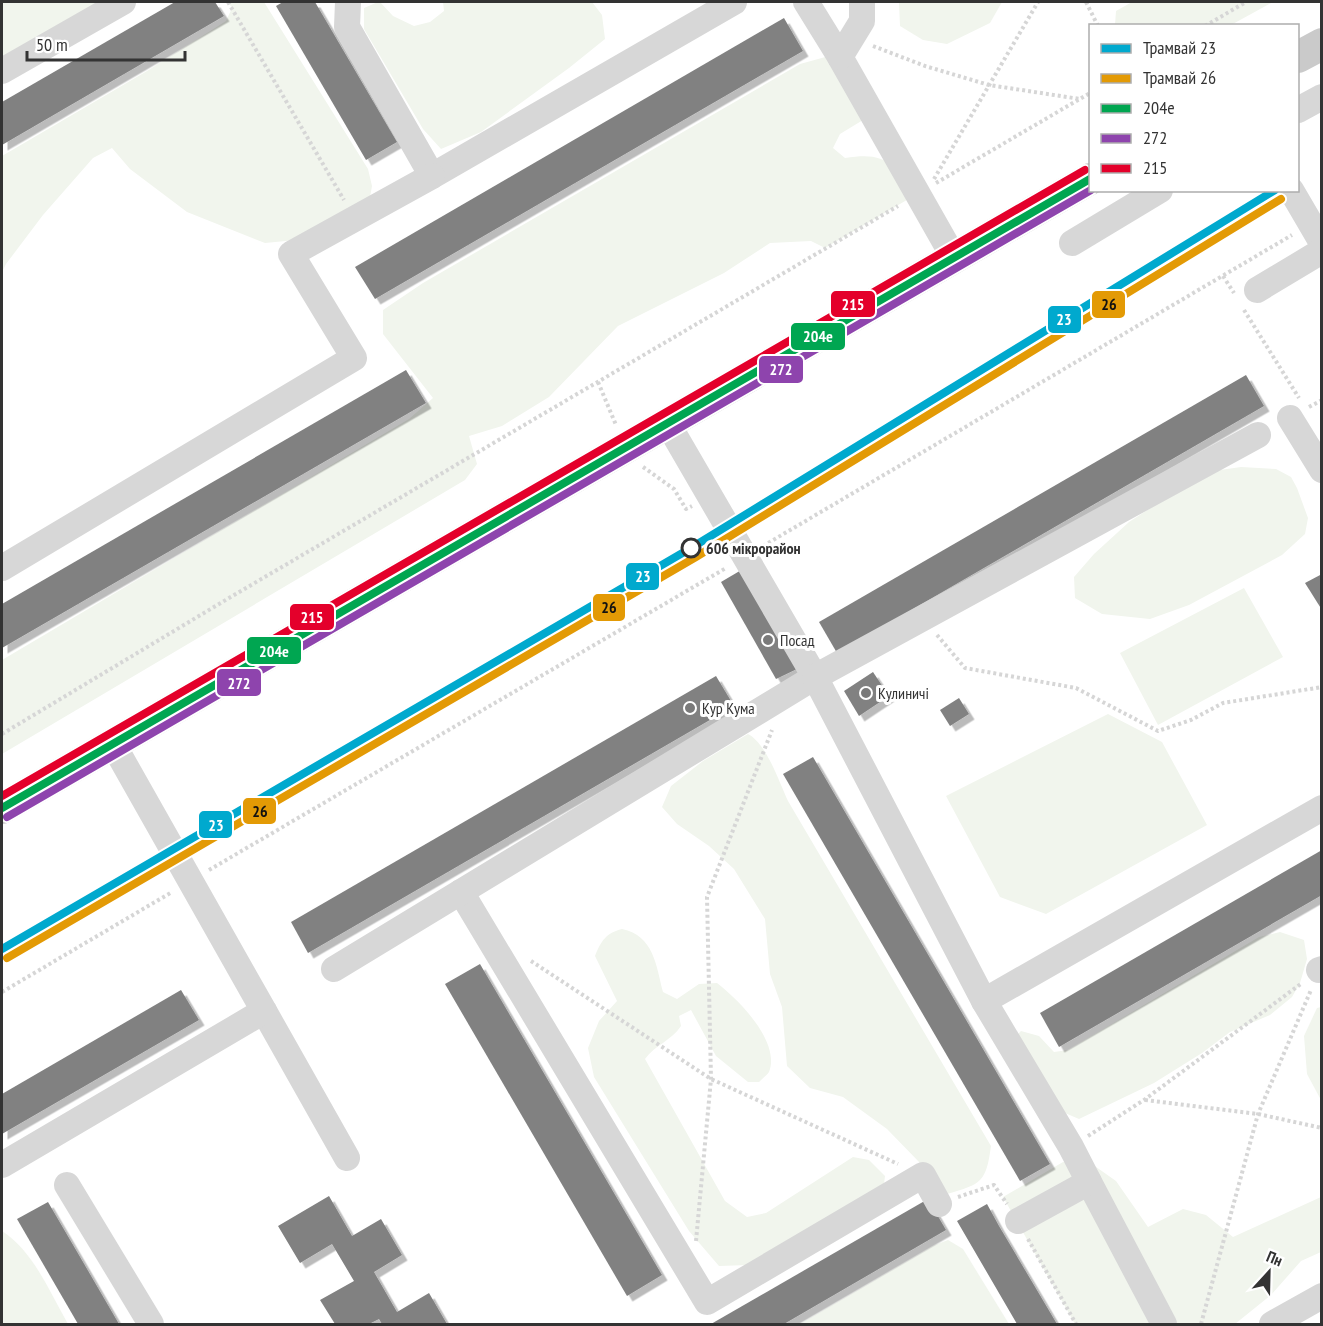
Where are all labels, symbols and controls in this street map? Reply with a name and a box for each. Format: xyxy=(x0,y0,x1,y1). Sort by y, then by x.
scale bar xyxy=(27,24,184,62)
legend xyxy=(1089,24,1299,192)
text: 50 m xyxy=(36,33,68,56)
text: Трамвай 23 xyxy=(1143,36,1216,59)
text: Трамвай 26 xyxy=(1143,66,1216,89)
text: 204е xyxy=(1143,96,1175,119)
text: 272 xyxy=(1143,126,1167,149)
text: 215 xyxy=(1143,156,1167,179)
line badge: 215 xyxy=(830,290,876,318)
line badge: 26 xyxy=(1091,290,1126,319)
text: 215 xyxy=(842,294,864,314)
text: 26 xyxy=(1101,294,1117,314)
line badge: 23 xyxy=(1047,305,1082,334)
text: 23 xyxy=(1056,309,1072,329)
line badge: 204е xyxy=(790,322,846,351)
text: 204е xyxy=(803,326,833,346)
line badge: 272 xyxy=(758,355,804,384)
text: 272 xyxy=(770,359,792,379)
marker: 606 мікрорайон xyxy=(681,538,701,558)
place label: 606 мікрорайон xyxy=(706,538,801,558)
line badge: 23 xyxy=(625,562,660,591)
text: 23 xyxy=(635,566,651,586)
line badge: 26 xyxy=(592,593,626,622)
text: 26 xyxy=(601,597,617,617)
line badge: 215 xyxy=(289,603,335,631)
text: 215 xyxy=(301,607,323,627)
place label: Посад xyxy=(780,630,814,650)
marker: Посад xyxy=(761,633,775,647)
line badge: 204е xyxy=(246,636,302,665)
text: 204е xyxy=(259,641,289,661)
line badge: 272 xyxy=(216,668,262,697)
text: 272 xyxy=(228,673,250,693)
place label: Кулиничі xyxy=(878,683,929,703)
marker: Кулиничі xyxy=(859,686,873,700)
place label: Кур Кума xyxy=(702,698,755,718)
marker: Кур Кума xyxy=(683,701,697,715)
line badge: 26 xyxy=(242,797,277,825)
text: 26 xyxy=(252,801,268,821)
line badge: 23 xyxy=(198,810,233,839)
text: 23 xyxy=(208,815,224,835)
north arrow xyxy=(1239,1242,1299,1302)
text: Пн xyxy=(1264,1246,1286,1270)

